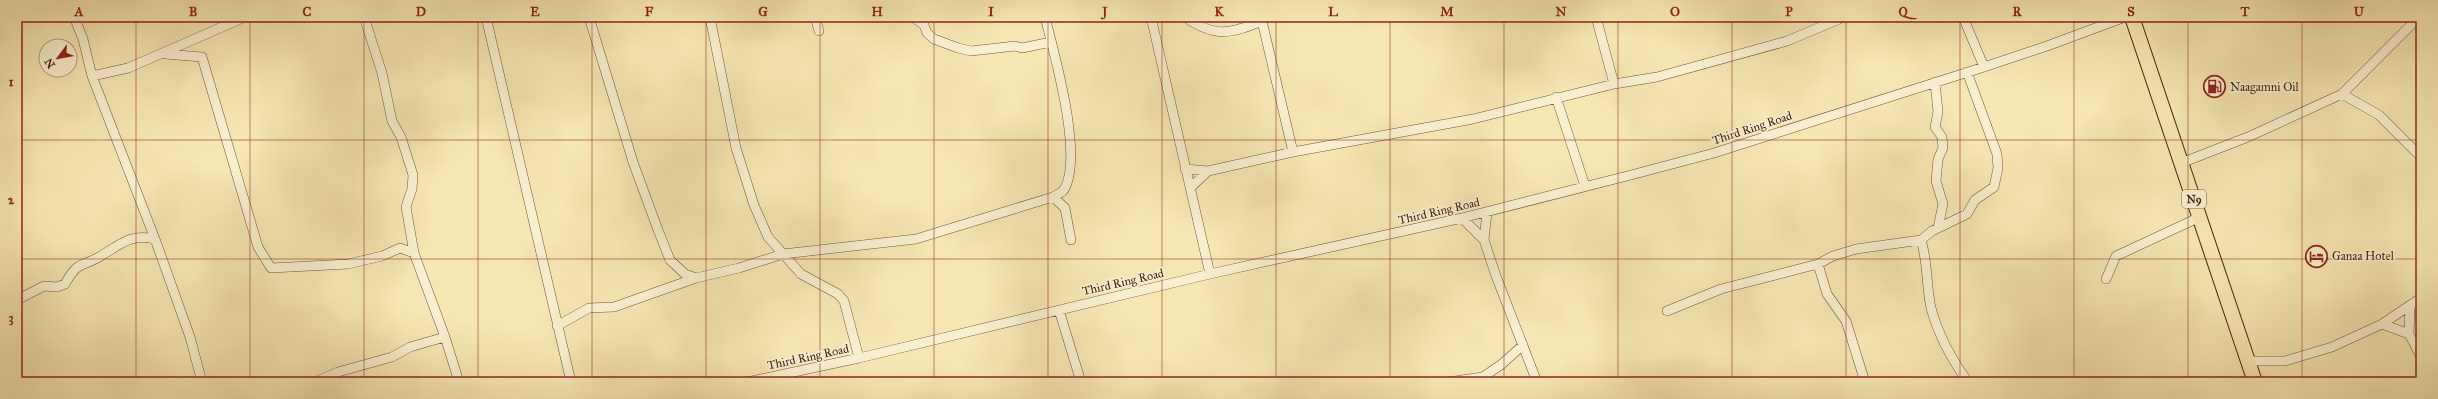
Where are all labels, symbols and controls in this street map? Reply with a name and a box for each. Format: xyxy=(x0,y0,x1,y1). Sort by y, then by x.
text: A xyxy=(74,4,84,20)
text: B xyxy=(189,4,198,20)
text: C xyxy=(303,4,312,20)
text: D xyxy=(416,4,426,20)
text: E xyxy=(530,4,540,20)
text: F xyxy=(645,4,654,20)
text: G xyxy=(758,4,768,20)
text: H xyxy=(871,4,883,20)
text: I xyxy=(988,4,994,20)
text: J xyxy=(1100,4,1108,20)
text: K xyxy=(1214,4,1224,20)
text: L xyxy=(1328,4,1338,20)
text: M xyxy=(1440,4,1454,20)
text: N xyxy=(1555,4,1567,20)
text: O xyxy=(1670,4,1680,20)
text: P xyxy=(1785,4,1793,20)
text: Q xyxy=(1898,4,1917,20)
text: R xyxy=(2012,4,2022,20)
text: S xyxy=(2127,4,2135,20)
text: T xyxy=(2240,4,2250,20)
text: U xyxy=(2354,4,2365,20)
north arrow xyxy=(38,38,78,78)
text: N xyxy=(42,55,58,70)
text: 1 xyxy=(8,74,14,90)
fuel station icon: Naagamni Oil xyxy=(2201,74,2227,100)
place label: Naagamni Oil xyxy=(2230,80,2300,95)
street label: Third Ring Road xyxy=(1710,108,1794,148)
road number: N9 xyxy=(2182,190,2206,208)
text: 2 xyxy=(8,192,15,208)
street label: Third Ring Road xyxy=(1397,195,1481,228)
hotel icon: Ganaa Hotel xyxy=(2304,243,2330,269)
place label: Ganaa Hotel xyxy=(2332,249,2395,263)
street label: Third Ring Road xyxy=(1081,266,1165,299)
text: 3 xyxy=(8,310,14,326)
street label: Third Ring Road xyxy=(766,342,850,373)

